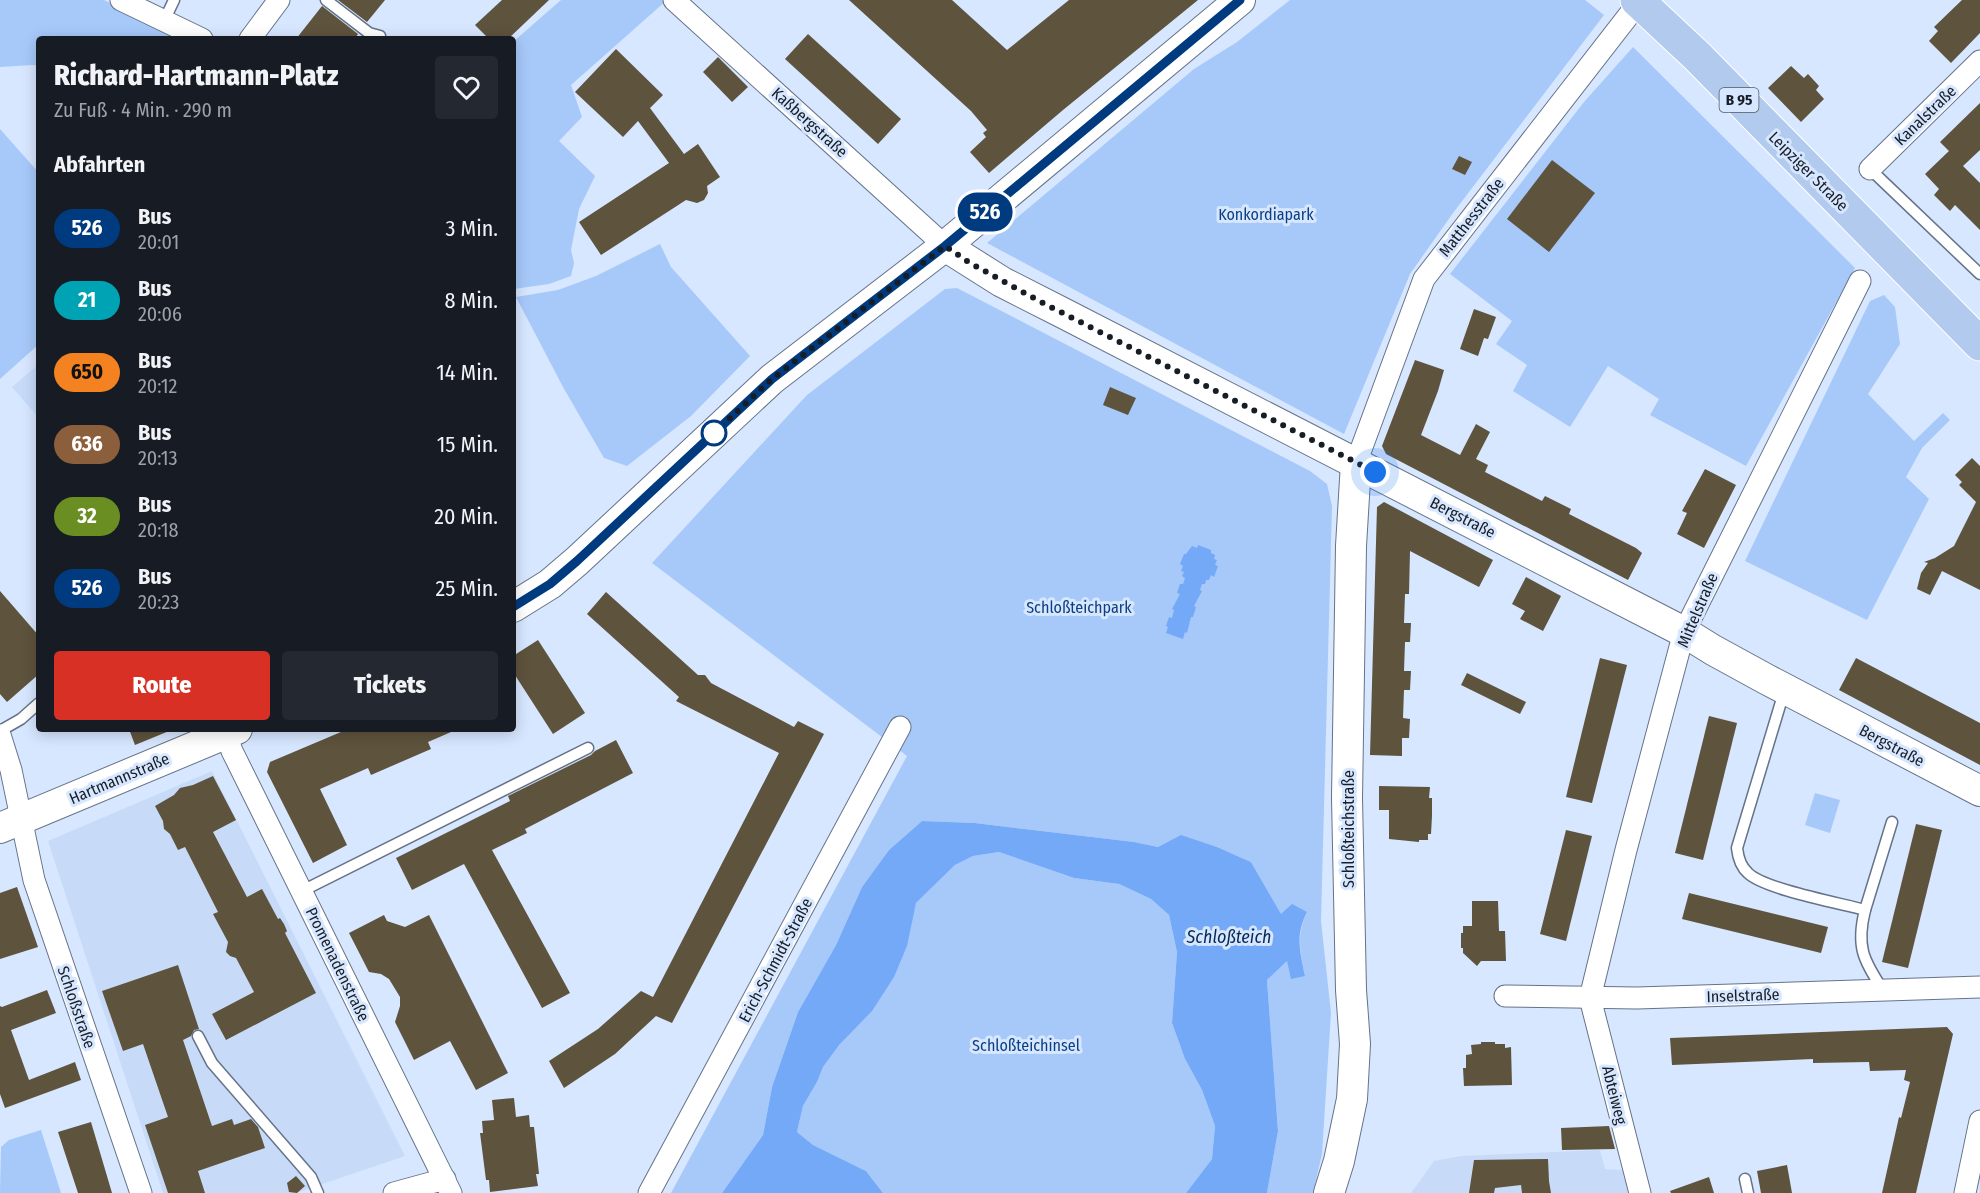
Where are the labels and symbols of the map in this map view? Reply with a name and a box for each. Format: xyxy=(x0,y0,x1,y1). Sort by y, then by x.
street label: Kanalstraße xyxy=(1891,81,1960,149)
street label: Kaßbergstraße xyxy=(768,83,852,161)
road number: B 95 xyxy=(1720,88,1758,112)
street label: Leipziger Straße xyxy=(1765,128,1852,215)
street label: Matthesstraße xyxy=(1435,174,1508,260)
line badge: 526 xyxy=(950,192,1020,232)
park label: Konkordiapark xyxy=(1218,205,1314,224)
unlabelled marker xyxy=(701,420,727,446)
your location xyxy=(1360,457,1390,487)
street label: Bergstraße xyxy=(1427,493,1499,542)
street label: Mittelstraße xyxy=(1673,570,1722,650)
park label: Schloßteichpark xyxy=(1026,598,1132,617)
street label: Bergstraße xyxy=(1856,720,1928,771)
street label: Hartmannstraße xyxy=(66,749,172,808)
street label: Schloßteichstraße xyxy=(1339,770,1358,888)
street label: Erich-Schmidt-Straße xyxy=(735,895,816,1026)
street label: Promenadenstraße xyxy=(302,904,373,1024)
water label: Schloßteich xyxy=(1186,926,1271,948)
street label: Schloßstraße xyxy=(54,964,100,1051)
street label: Inselstraße xyxy=(1706,985,1780,1006)
park label: Schloßteichinsel xyxy=(972,1036,1080,1055)
street label: Abteiweg xyxy=(1598,1064,1631,1127)

